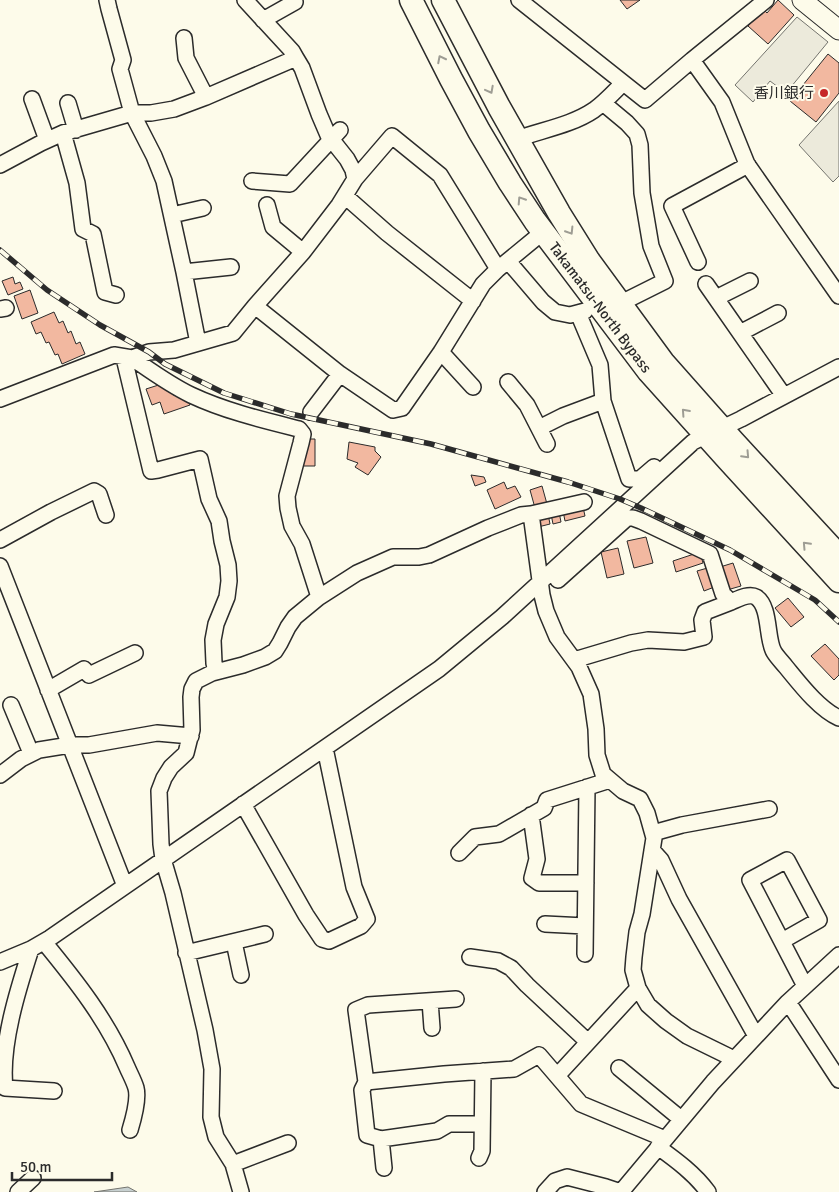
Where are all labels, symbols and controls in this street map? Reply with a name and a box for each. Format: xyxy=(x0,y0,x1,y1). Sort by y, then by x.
one-way arrow xyxy=(437,55,447,64)
place label: 香川銀行 xyxy=(754,84,814,102)
one-way arrow xyxy=(484,85,494,94)
marker: 香川銀行 xyxy=(818,87,830,99)
one-way arrow xyxy=(518,197,527,206)
one-way arrow xyxy=(564,226,574,235)
street label: Takamatsu-North Bypass xyxy=(545,239,656,377)
one-way arrow xyxy=(681,408,690,417)
one-way arrow xyxy=(740,450,749,459)
one-way arrow xyxy=(803,541,812,550)
scale bar xyxy=(12,1150,112,1182)
text: 50 m xyxy=(20,1158,51,1176)

